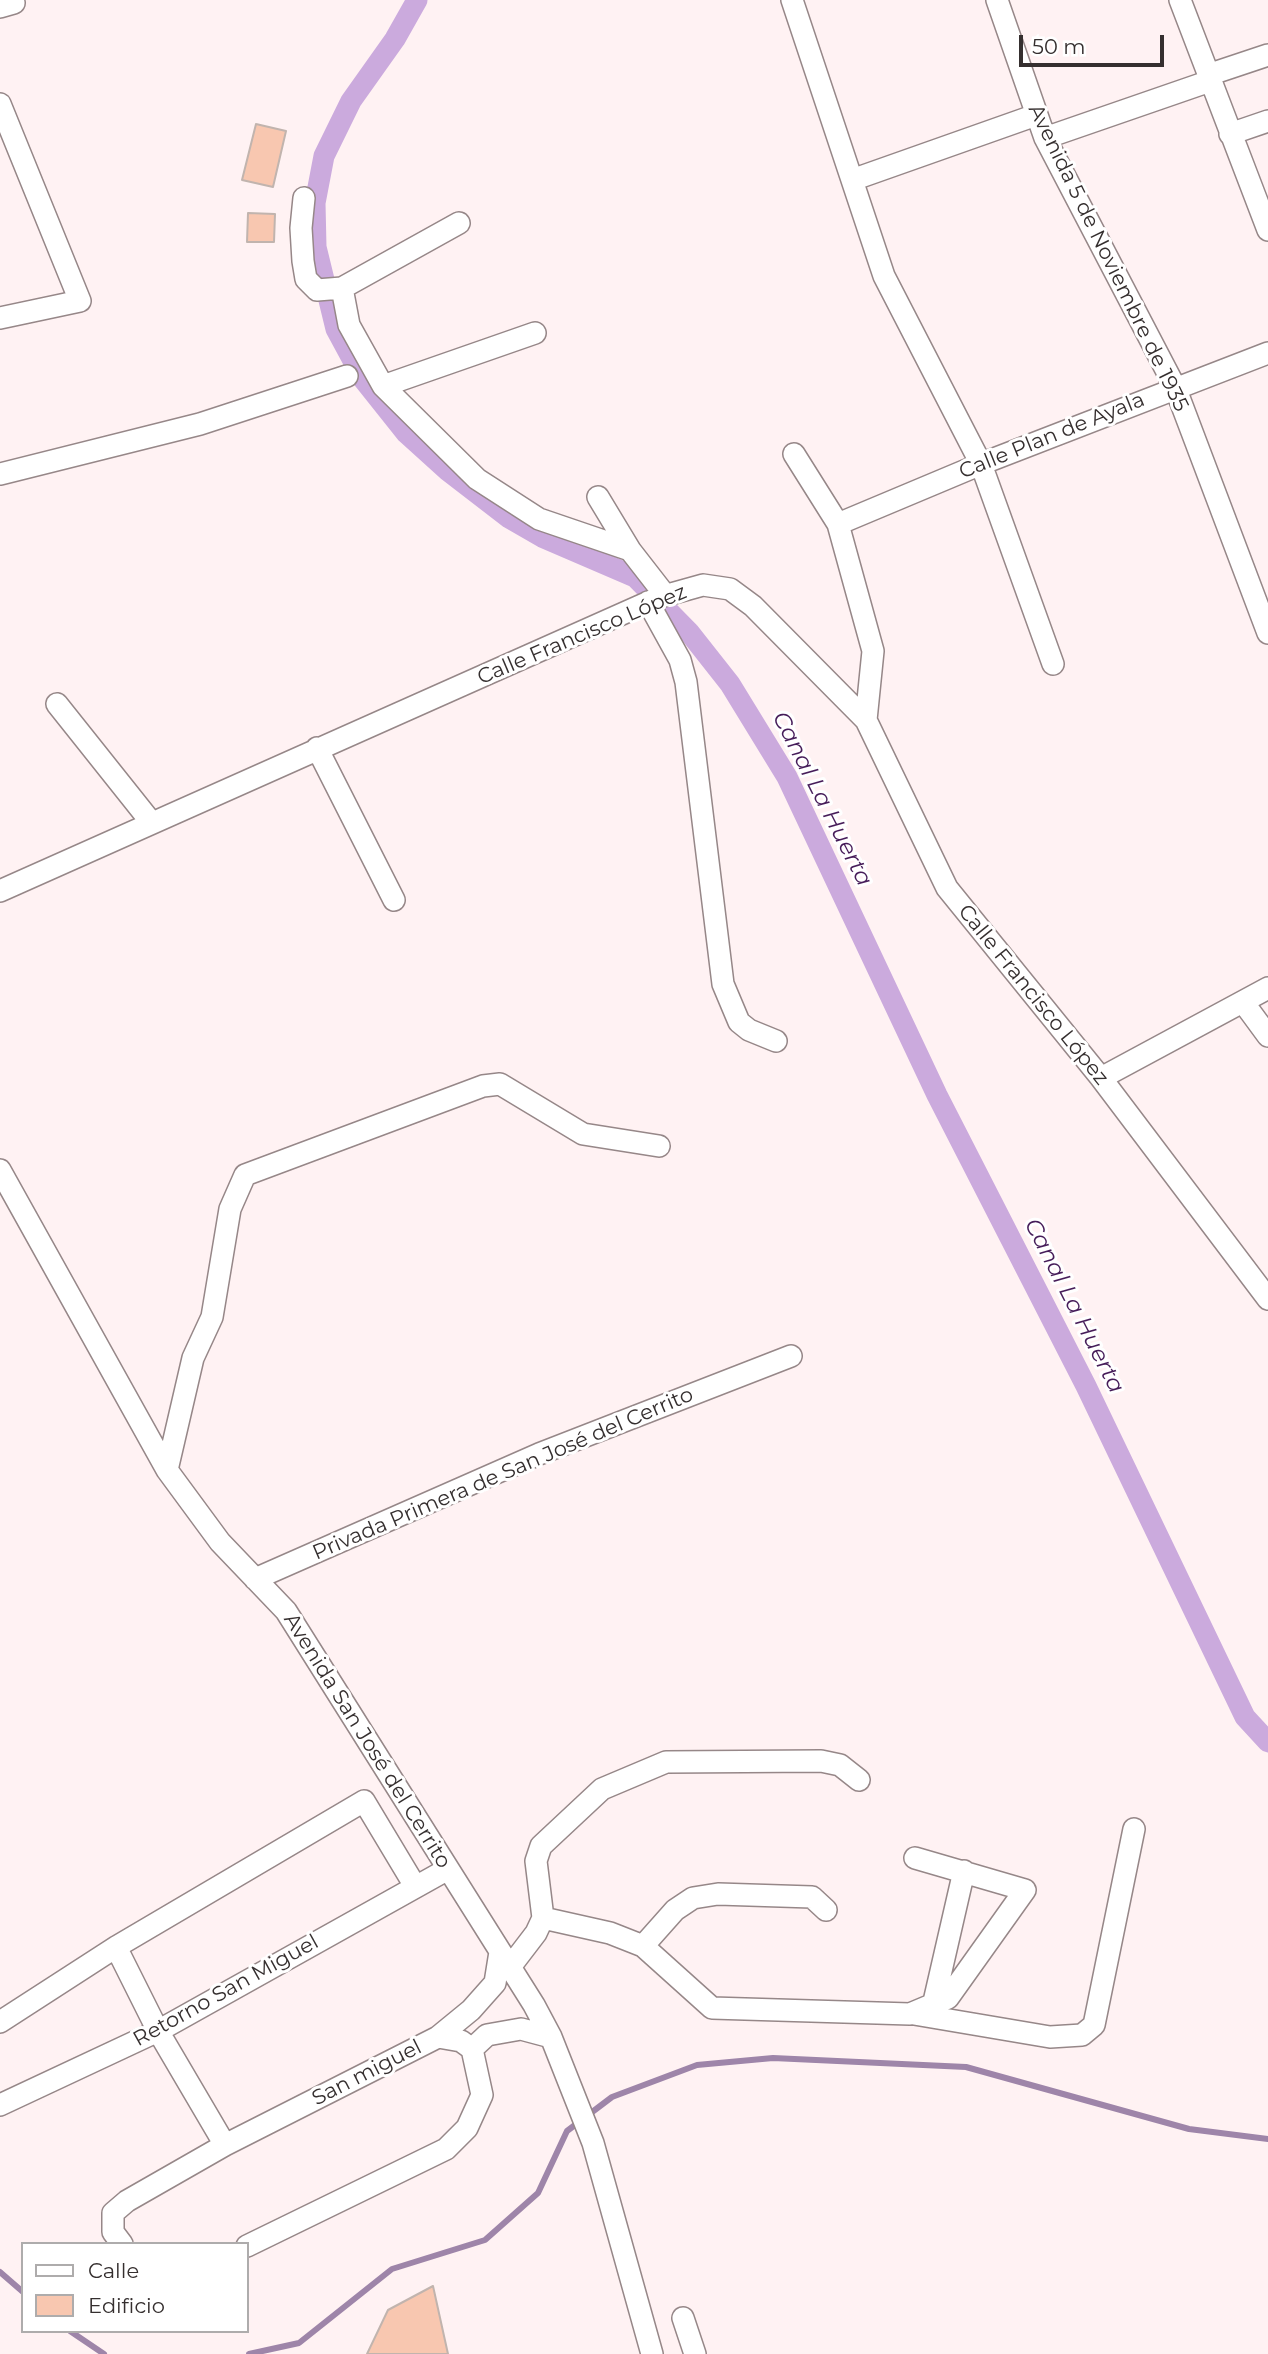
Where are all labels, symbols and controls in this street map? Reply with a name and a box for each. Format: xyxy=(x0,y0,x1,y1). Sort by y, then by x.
scale bar xyxy=(1023,21,1168,65)
text: 50 m xyxy=(1032,34,1086,59)
street label: Avenida 5 de Noviembre de 1935 xyxy=(1022,100,1194,416)
street label: Calle Plan de Ayala xyxy=(956,387,1148,485)
street label: Calle Francisco López xyxy=(474,580,690,690)
water label: Canal La Huerta xyxy=(766,707,878,891)
street label: Calle Francisco López xyxy=(953,900,1113,1090)
water label: Canal La Huerta xyxy=(1018,1214,1130,1398)
street label: Privada Primera de San José del Cerrito xyxy=(309,1382,697,1566)
street label: Avenida San José del Cerrito xyxy=(278,1609,456,1873)
street label: Retorno San Miguel xyxy=(129,1930,323,2052)
street label: San miguel xyxy=(308,2035,426,2111)
legend xyxy=(21,2242,248,2333)
text: Calle xyxy=(88,2258,139,2283)
text: Edificio xyxy=(88,2293,165,2318)

